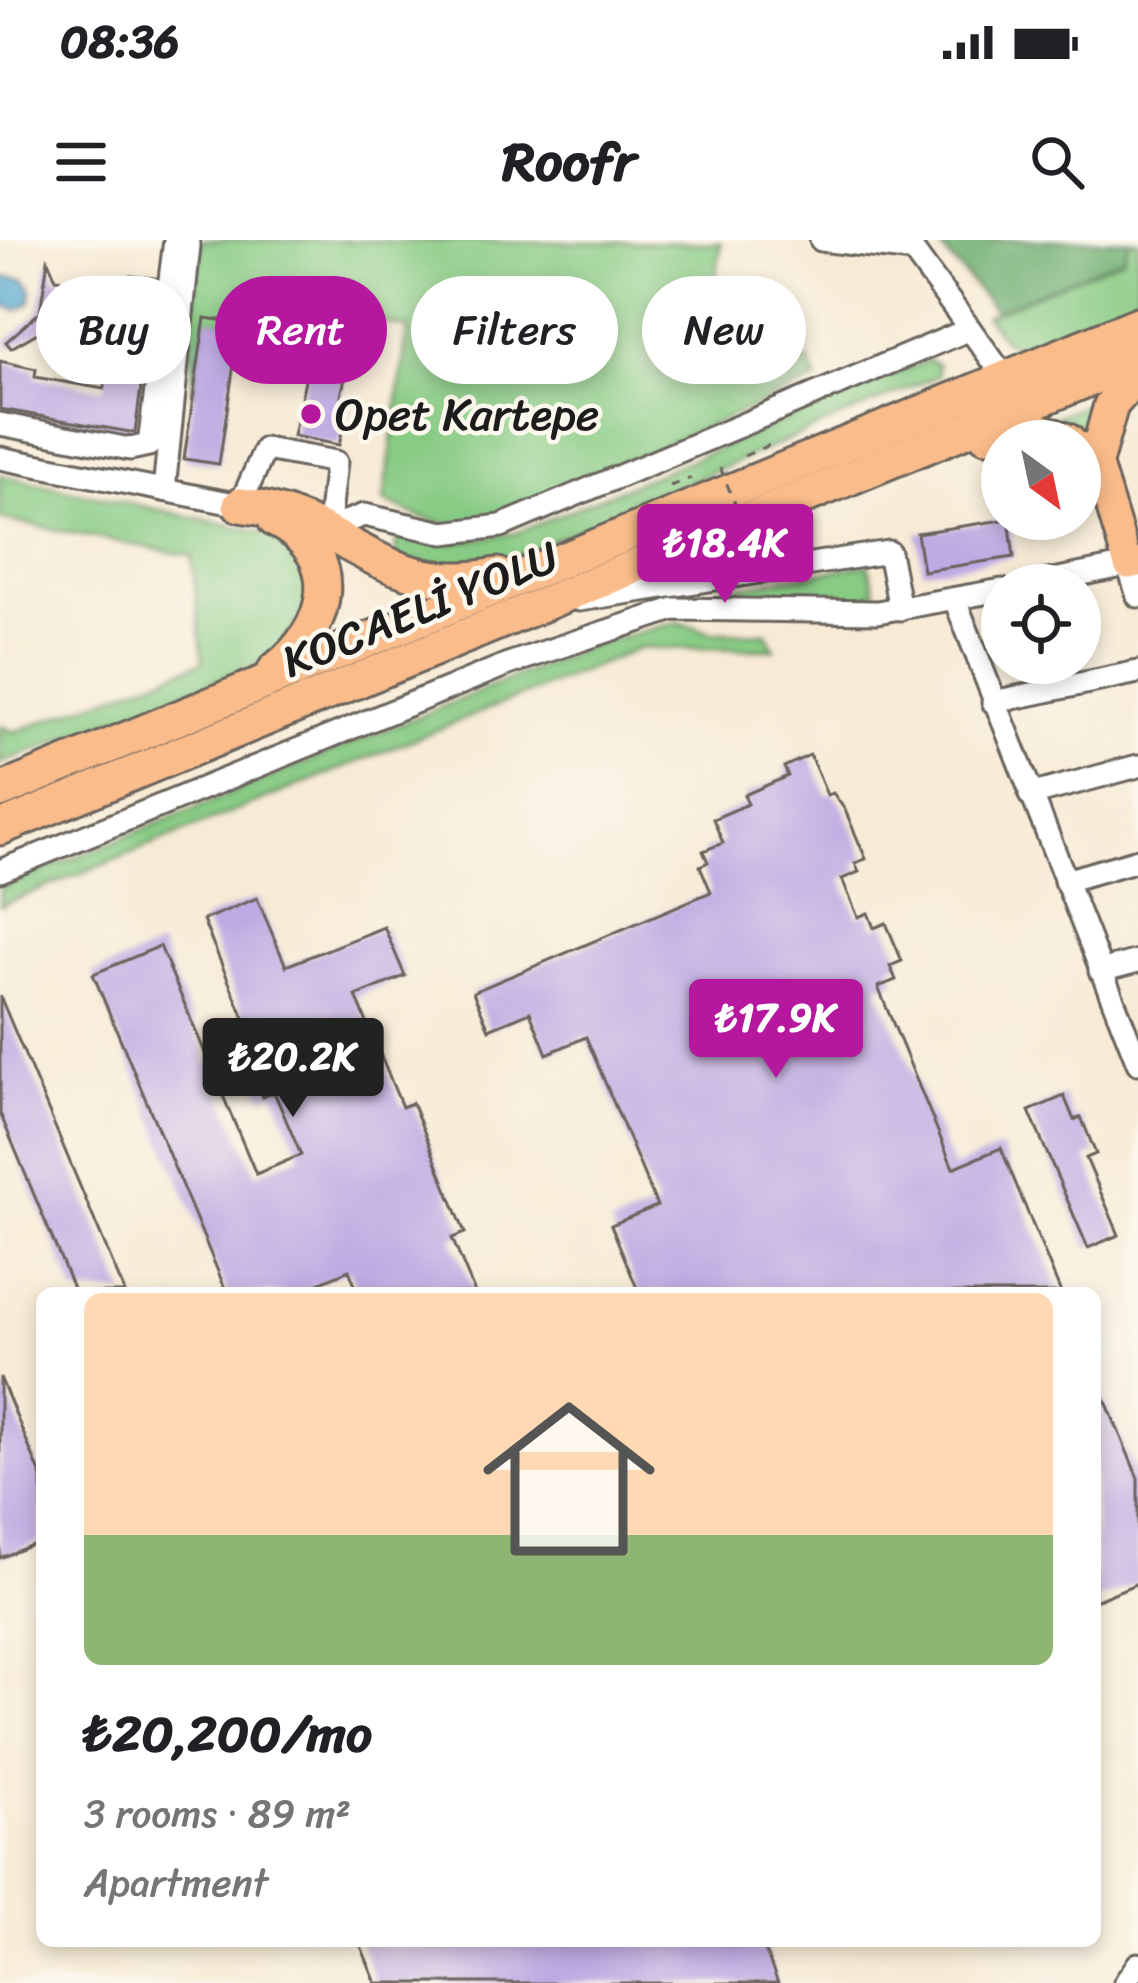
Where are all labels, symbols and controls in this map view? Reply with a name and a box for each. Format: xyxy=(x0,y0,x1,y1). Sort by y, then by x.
text: 08:36 xyxy=(60,2,179,82)
text: Roofr xyxy=(502,114,636,210)
icon: menu xyxy=(48,129,114,195)
icon: search xyxy=(1024,129,1090,195)
chip: Buy xyxy=(36,276,191,384)
chip: Rent xyxy=(215,276,387,384)
chip: Filters xyxy=(411,276,618,384)
chip: New xyxy=(642,276,806,384)
place label: Opet Kartepe xyxy=(335,375,599,455)
marker: Opet Kartepe xyxy=(298,401,324,427)
north arrow xyxy=(981,420,1101,540)
map controls xyxy=(981,420,1101,684)
pin: ₺18.4K xyxy=(627,504,823,606)
text: ₺18.4K xyxy=(664,508,786,577)
street label: KOCAELİ YOLU xyxy=(269,517,571,701)
button: locate xyxy=(981,564,1101,684)
pin: ₺17.9K xyxy=(678,979,874,1081)
text: ₺17.9K xyxy=(716,983,836,1052)
pin: ₺20.2K xyxy=(195,1018,391,1120)
text: ₺20.2K xyxy=(230,1022,356,1091)
icon: home xyxy=(461,1371,677,1587)
text: ₺20,200/mo xyxy=(84,1689,372,1779)
text: 3 rooms · 89 m² xyxy=(84,1779,351,1848)
text: Apartment xyxy=(84,1848,268,1917)

